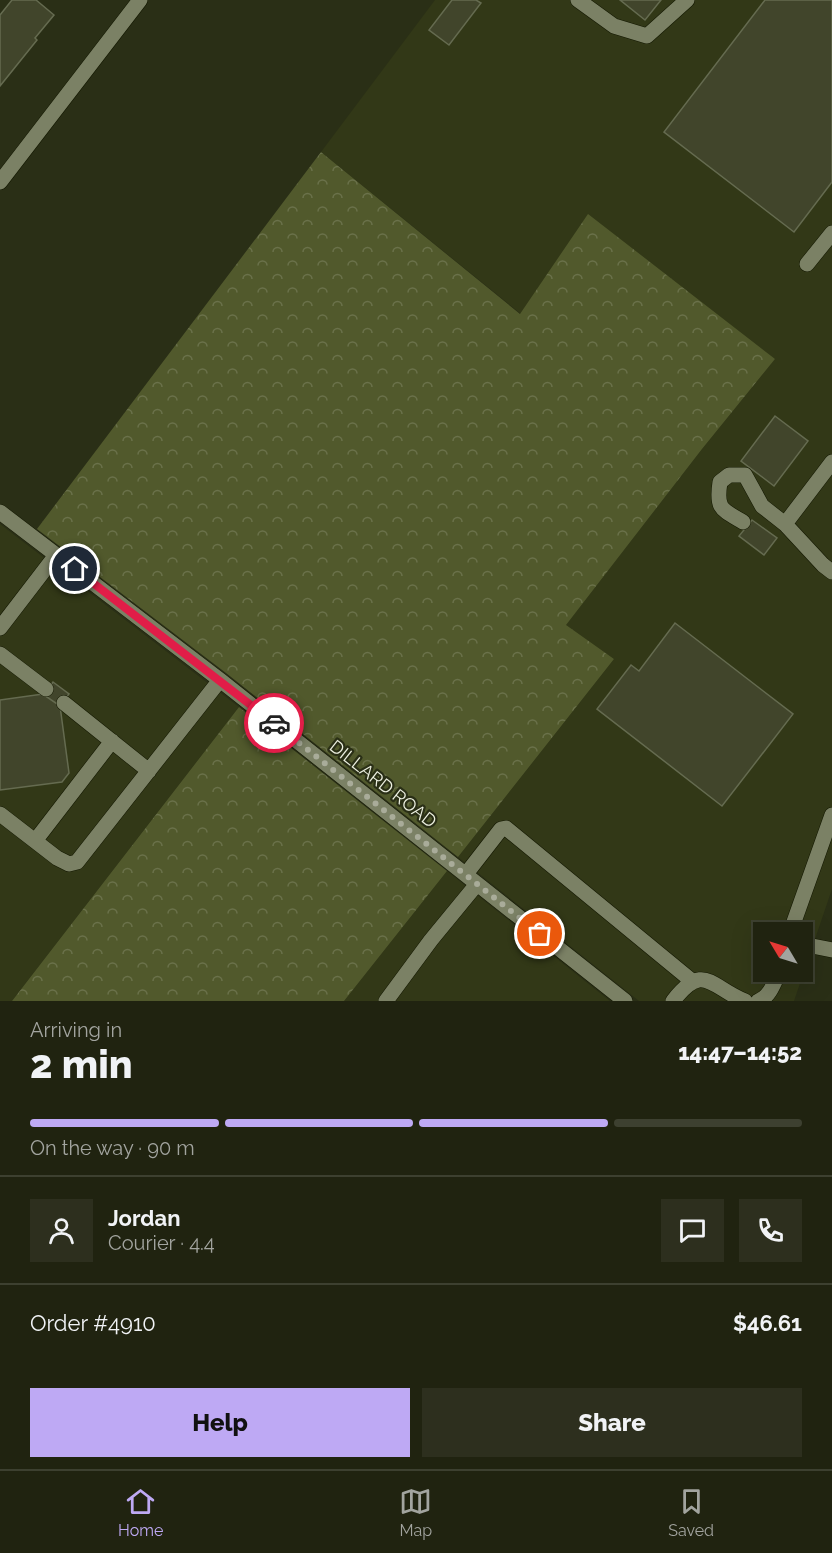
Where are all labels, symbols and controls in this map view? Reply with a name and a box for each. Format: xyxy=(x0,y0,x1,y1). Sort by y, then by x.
pin xyxy=(49,543,100,594)
icon: home xyxy=(58,552,91,585)
courier xyxy=(244,693,304,753)
icon: car xyxy=(258,707,291,740)
street label: DILLARD ROAD xyxy=(326,735,441,832)
pin xyxy=(514,908,565,959)
icon: bag xyxy=(523,917,556,950)
north arrow xyxy=(753,922,813,982)
map controls xyxy=(753,922,813,982)
text: Arriving in xyxy=(30,1018,122,1042)
text: 14:47–14:52 xyxy=(678,1039,802,1065)
text: 2 min xyxy=(30,1041,133,1087)
text: On the way · 90 m xyxy=(30,1136,195,1160)
button: person xyxy=(30,1199,93,1262)
button: chat xyxy=(661,1199,724,1262)
button: phone xyxy=(739,1199,802,1262)
text: Jordan xyxy=(108,1205,180,1231)
text: Courier · 4.4 xyxy=(108,1231,215,1255)
text: Order #4910 xyxy=(30,1310,156,1336)
text: $46.61 xyxy=(733,1310,802,1336)
button: Help xyxy=(30,1388,410,1457)
button: Share xyxy=(422,1388,802,1457)
tab: Home xyxy=(118,1485,163,1540)
tab: Map xyxy=(399,1485,432,1540)
tab: Saved xyxy=(668,1485,714,1540)

